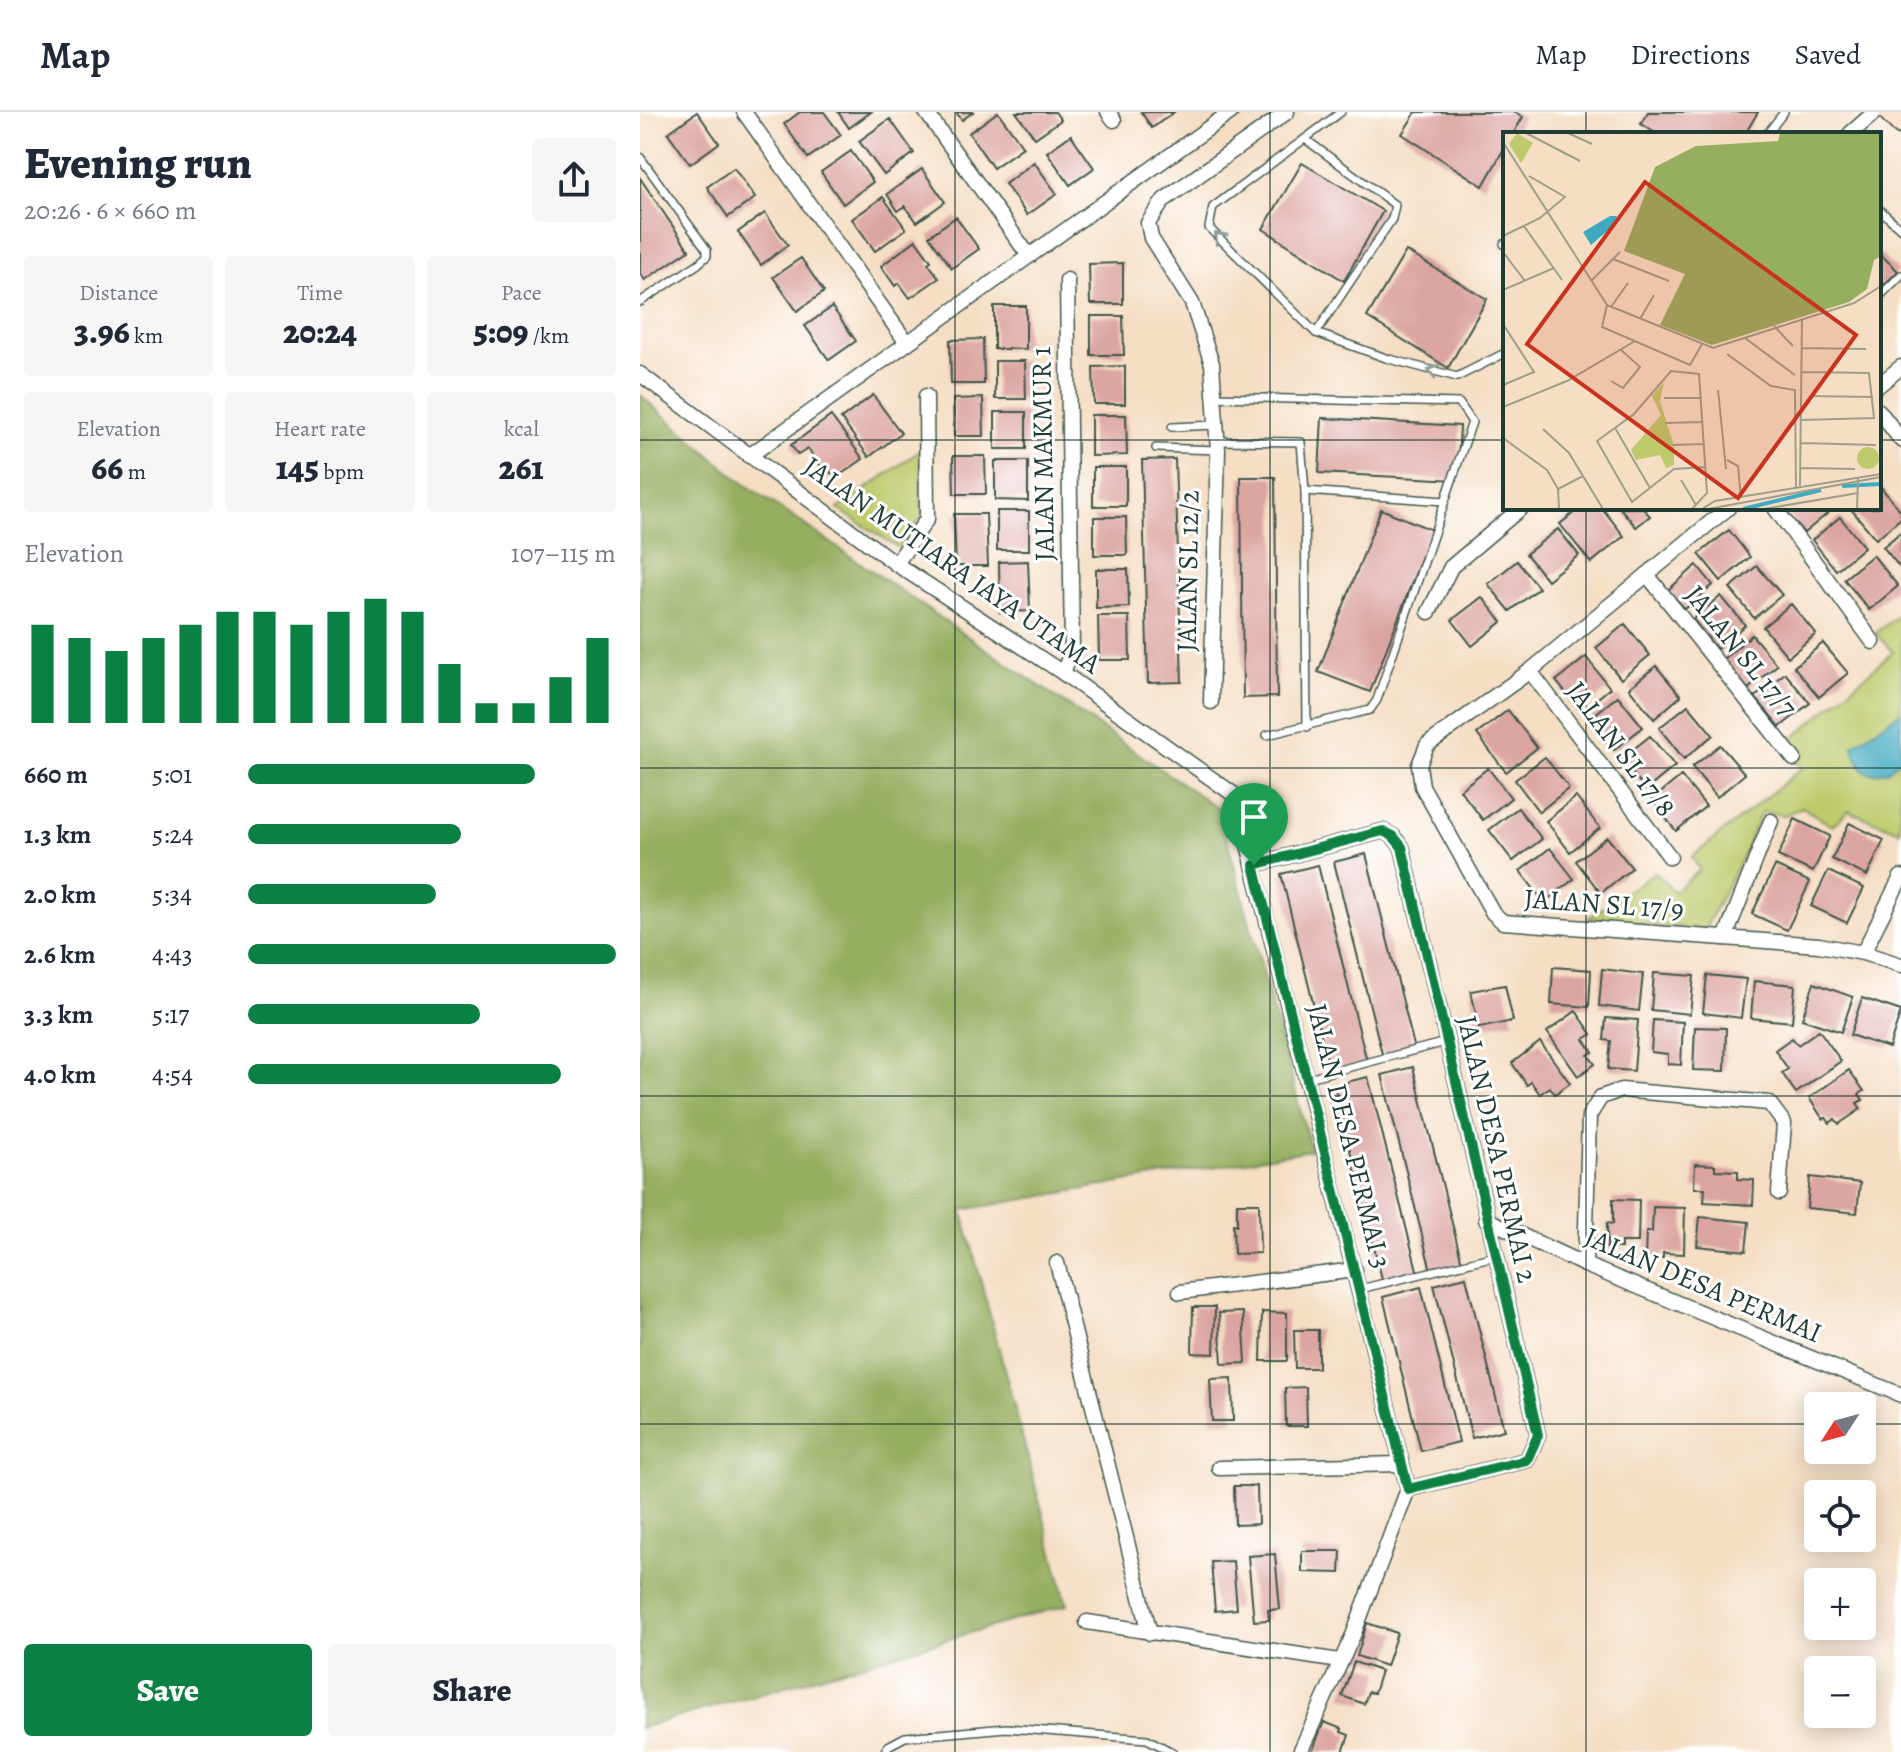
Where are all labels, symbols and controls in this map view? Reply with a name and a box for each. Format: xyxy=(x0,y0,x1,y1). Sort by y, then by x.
text: Map xyxy=(40,29,110,81)
text: Map xyxy=(1535,36,1586,74)
text: Directions xyxy=(1630,36,1751,74)
text: Saved xyxy=(1795,36,1861,74)
inset map xyxy=(1503,132,1881,510)
text: Evening run xyxy=(24,133,252,193)
button: share xyxy=(532,138,616,222)
text: 20:26 · 6 × 660 m xyxy=(24,193,196,228)
one-way arrow xyxy=(1214,232,1228,246)
text: Distance xyxy=(79,278,158,308)
text: Time xyxy=(297,278,343,308)
text: Pace xyxy=(501,278,542,308)
text: 3.96 xyxy=(74,308,130,355)
text: 20:24 xyxy=(283,308,357,355)
text: 5:09 xyxy=(473,308,528,355)
text: km xyxy=(130,321,163,351)
text: /km xyxy=(528,321,569,351)
street label: JALAN MAKMUR 1 xyxy=(1022,346,1064,562)
one-way arrow xyxy=(1427,363,1441,380)
text: Elevation xyxy=(76,414,161,444)
text: Heart rate xyxy=(274,414,366,444)
text: kcal xyxy=(504,414,539,444)
text: 66 xyxy=(91,444,123,491)
text: 145 xyxy=(276,444,319,491)
text: 261 xyxy=(499,444,544,491)
street label: JALAN MUTIARA JAYA UTAMA xyxy=(796,448,1109,683)
text: m xyxy=(123,457,146,487)
text: bpm xyxy=(319,457,364,487)
street label: JALAN SL 12/2 xyxy=(1168,490,1208,652)
text: Elevation xyxy=(24,536,124,571)
text: 107–115 m xyxy=(511,536,616,571)
street label: JALAN SL 17/7 xyxy=(1676,577,1806,725)
street label: JALAN SL 17/8 xyxy=(1557,673,1685,825)
text: 660 m xyxy=(24,757,88,792)
text: 5:01 xyxy=(152,757,192,792)
pin xyxy=(1220,783,1288,865)
icon: arrive xyxy=(1232,795,1276,839)
text: 1.3 km xyxy=(24,817,91,852)
text: 5:24 xyxy=(152,817,194,852)
text: 2.0 km xyxy=(24,877,97,912)
text: 5:34 xyxy=(152,877,192,912)
street label: JALAN SL 17/9 xyxy=(1523,879,1685,929)
text: 2.6 km xyxy=(24,937,96,972)
text: 4:43 xyxy=(152,937,193,972)
text: 3.3 km xyxy=(24,997,93,1032)
text: 5:17 xyxy=(152,997,189,1032)
street label: JALAN DESA PERMAI 3 xyxy=(1298,1000,1400,1272)
street label: JALAN DESA PERMAI 2 xyxy=(1448,1012,1546,1286)
text: 4.0 km xyxy=(24,1057,96,1092)
text: 4:54 xyxy=(152,1057,193,1092)
street label: JALAN DESA PERMAI xyxy=(1578,1218,1828,1352)
north arrow xyxy=(1804,1392,1876,1464)
map controls xyxy=(1804,1392,1876,1728)
button: locate xyxy=(1804,1480,1876,1552)
button: + xyxy=(1804,1568,1876,1640)
button: Save xyxy=(24,1644,312,1736)
button: Share xyxy=(328,1644,616,1736)
button: − xyxy=(1804,1656,1876,1728)

